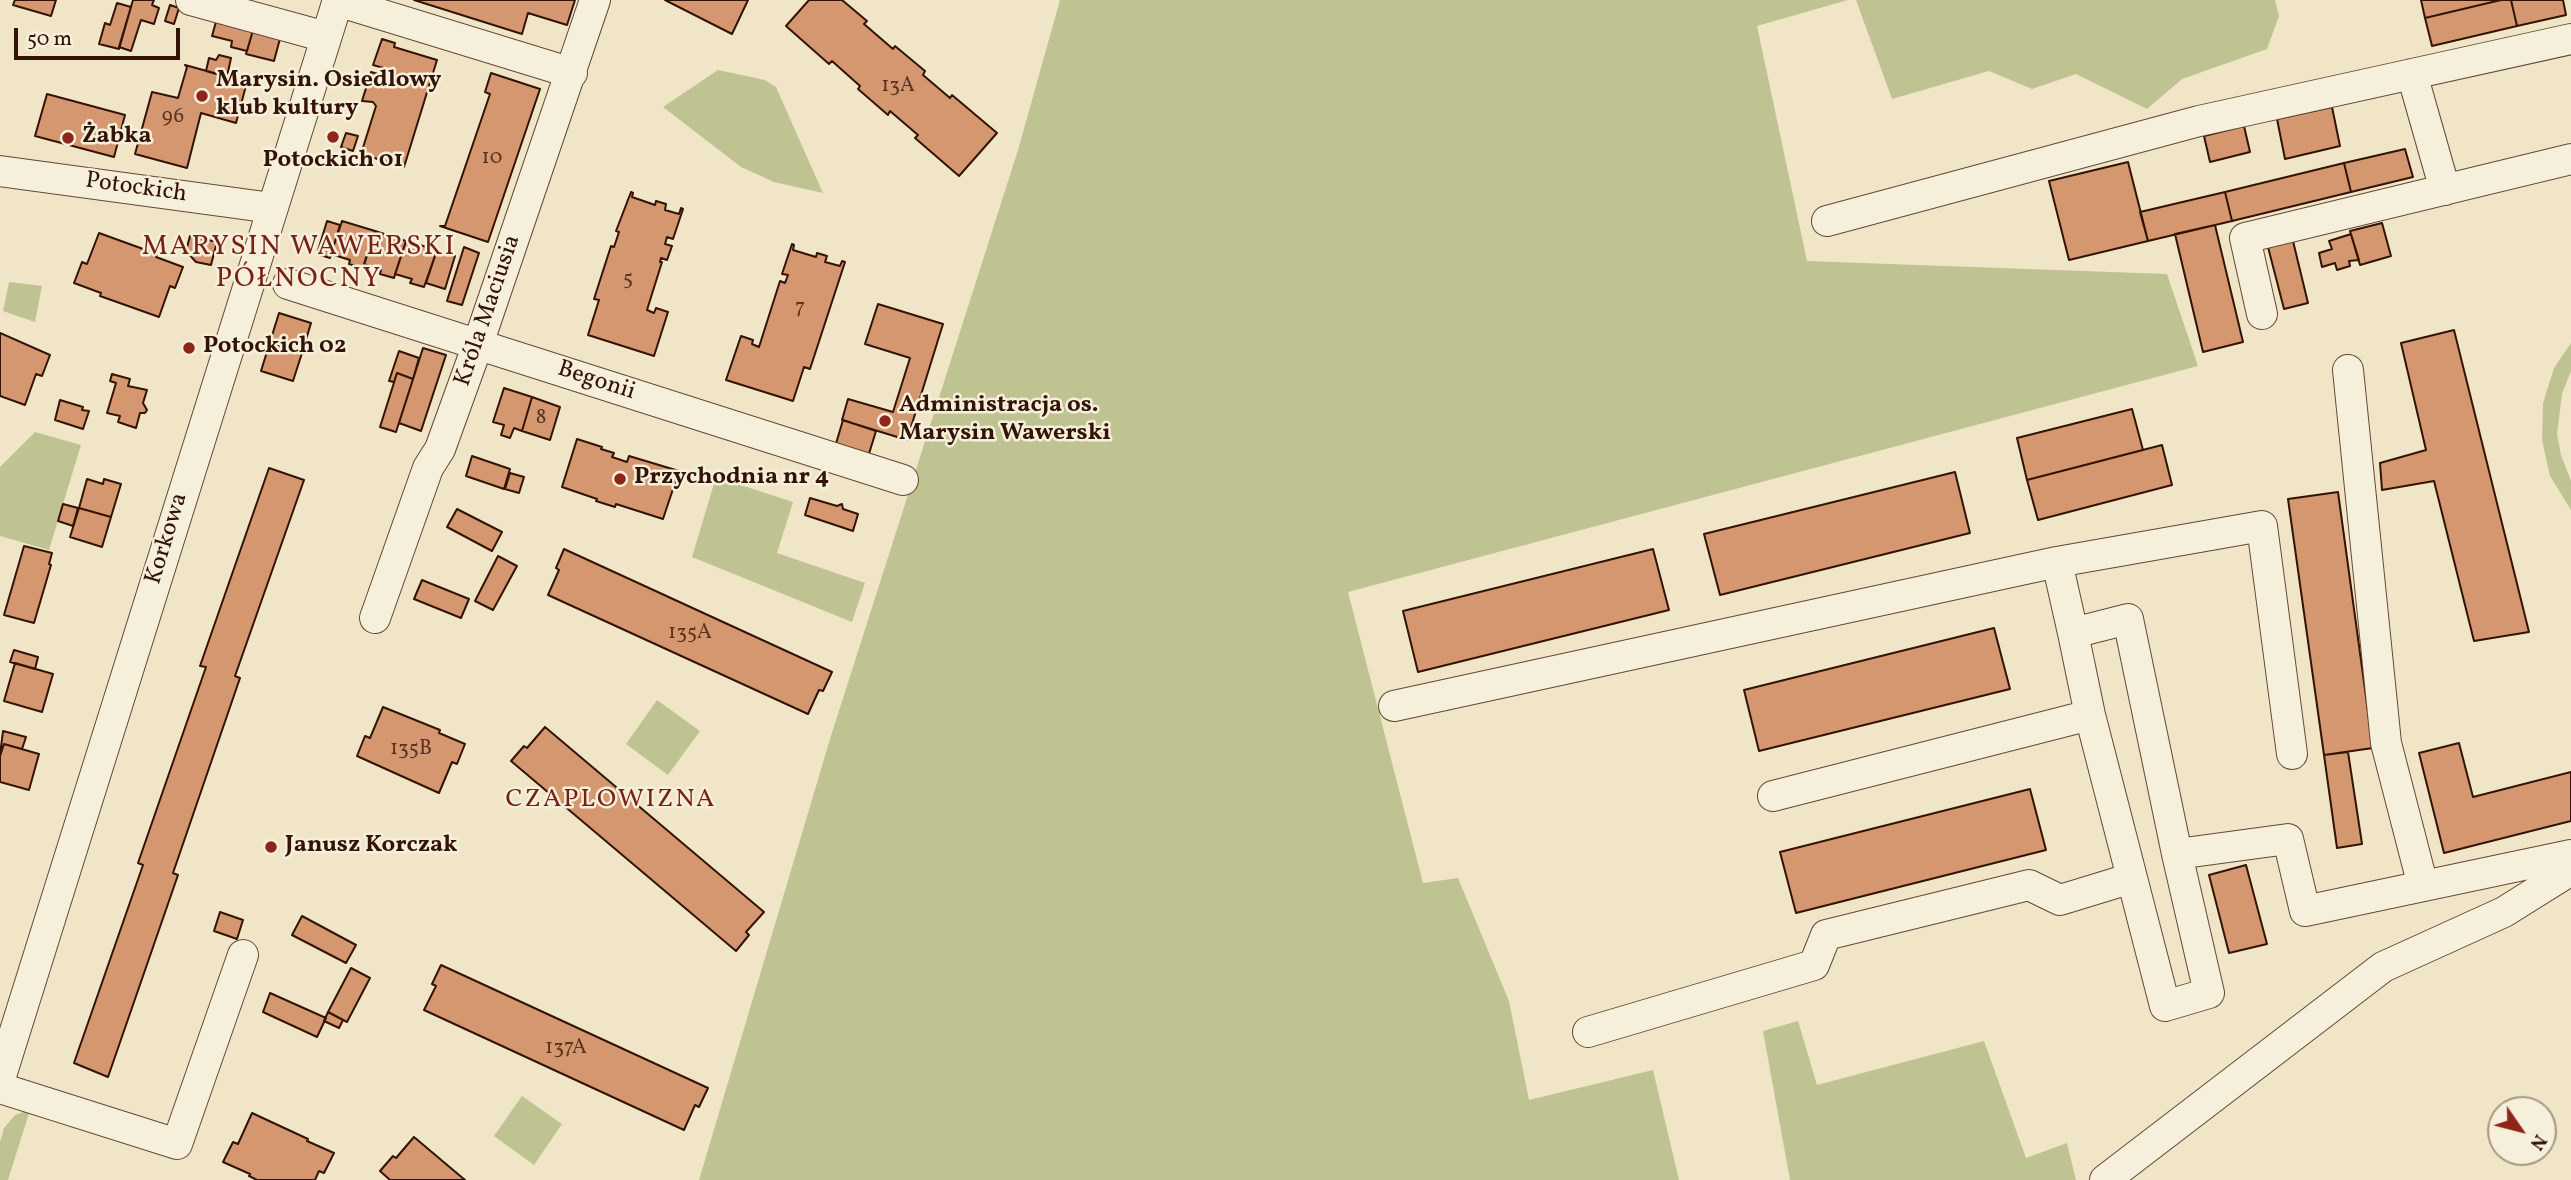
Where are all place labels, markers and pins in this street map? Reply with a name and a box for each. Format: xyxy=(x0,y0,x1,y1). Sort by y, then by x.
place label: Marysin. Osiedlowy klub kultury xyxy=(216,68,441,124)
marker: Marysin. Osiedlowy klub kultury xyxy=(194,88,210,104)
place label: Żabka xyxy=(82,124,152,152)
marker: Potockich 01 xyxy=(325,129,341,145)
marker: Żabka xyxy=(60,130,76,146)
place label: Potockich 01 xyxy=(263,148,403,176)
place label: Potockich 02 xyxy=(203,334,346,362)
marker: Potockich 02 xyxy=(181,340,197,356)
place label: Administracja os. Marysin Wawerski xyxy=(899,393,1111,449)
marker: Administracja os. Marysin Wawerski xyxy=(877,413,893,429)
place label: Przychodnia nr 4 xyxy=(634,465,829,493)
marker: Przychodnia nr 4 xyxy=(612,471,628,487)
place label: Janusz Korczak xyxy=(285,833,458,861)
marker: Janusz Korczak xyxy=(263,839,279,855)

